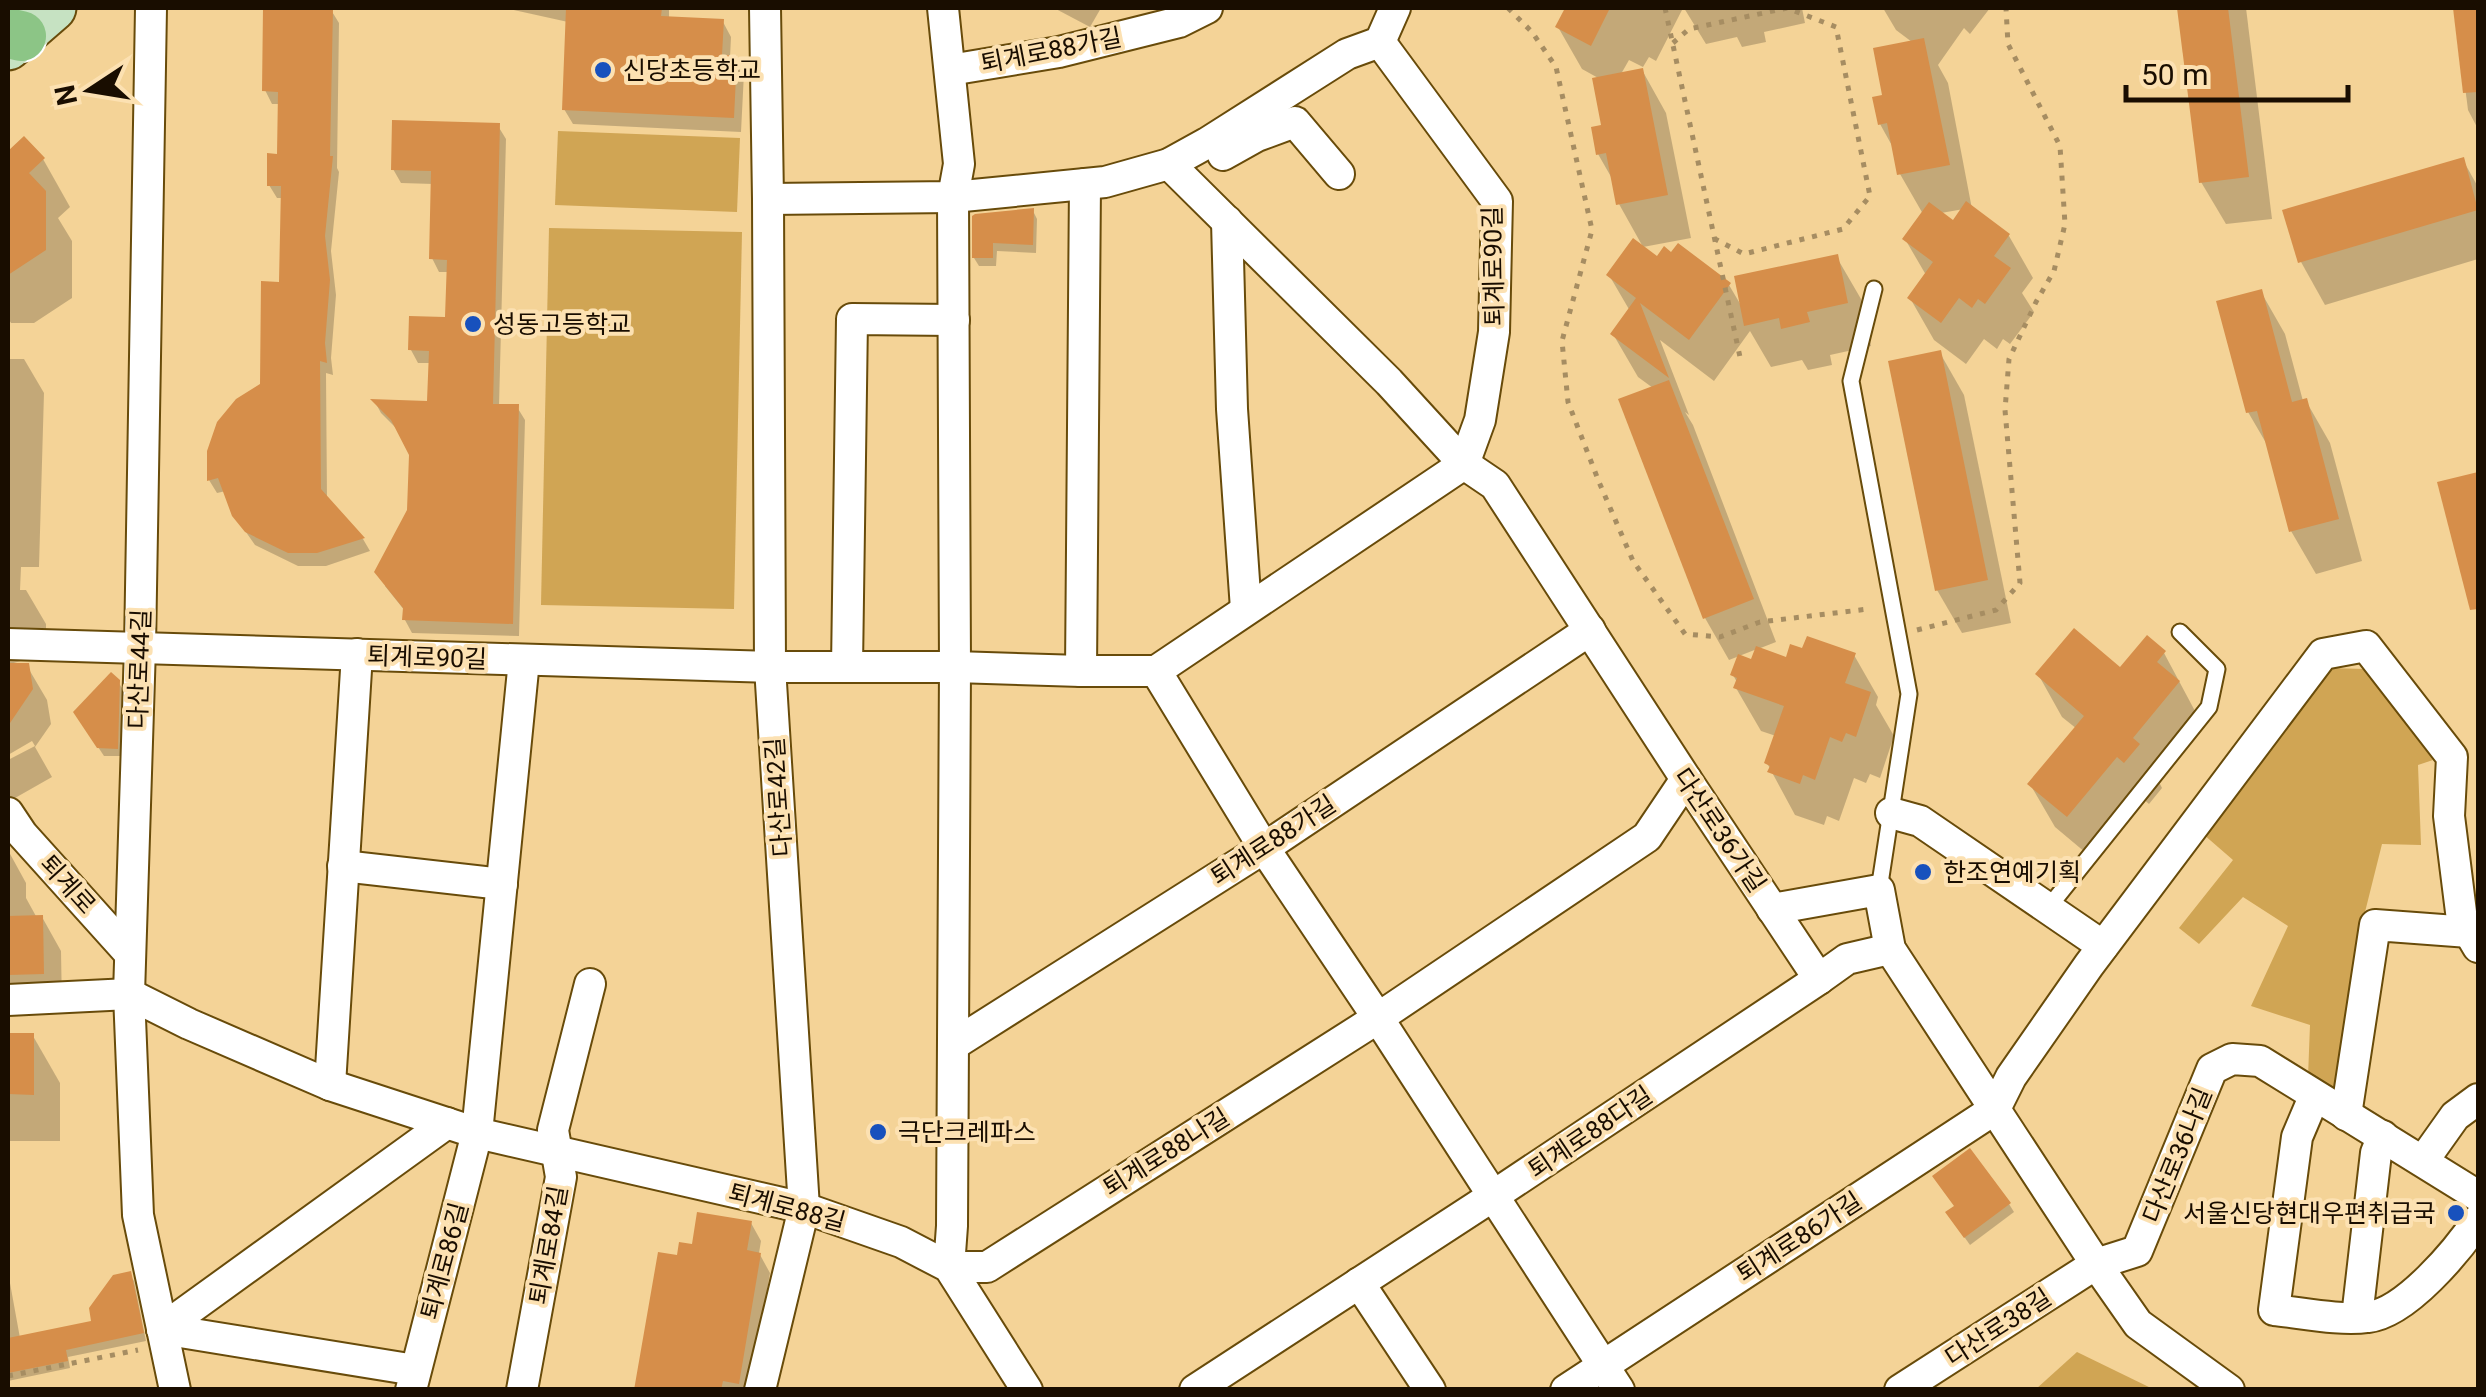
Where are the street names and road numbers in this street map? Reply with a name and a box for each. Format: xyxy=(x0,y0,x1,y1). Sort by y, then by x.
street label: 퇴계로88가길 xyxy=(978,23,1124,78)
street label: 퇴계로90길 xyxy=(1478,206,1509,326)
street label: 다산로44길 xyxy=(123,608,156,730)
street label: 퇴계로90길 xyxy=(366,641,488,674)
street label: 다산로42길 xyxy=(760,736,797,858)
street label: 다산로36가길 xyxy=(1668,763,1772,898)
street label: 퇴계로88가길 xyxy=(1205,789,1341,892)
street label: 퇴계로 xyxy=(34,849,101,920)
street label: 퇴계로88다길 xyxy=(1523,1080,1658,1184)
street label: 다산로36나길 xyxy=(2137,1083,2218,1227)
street label: 퇴계로88나길 xyxy=(1098,1102,1235,1203)
street label: 퇴계로88길 xyxy=(725,1178,849,1237)
street label: 퇴계로84길 xyxy=(524,1183,573,1307)
street label: 퇴계로86가길 xyxy=(1731,1186,1867,1289)
street label: 퇴계로86길 xyxy=(415,1199,474,1323)
street label: 다산로38길 xyxy=(1940,1283,2057,1372)

